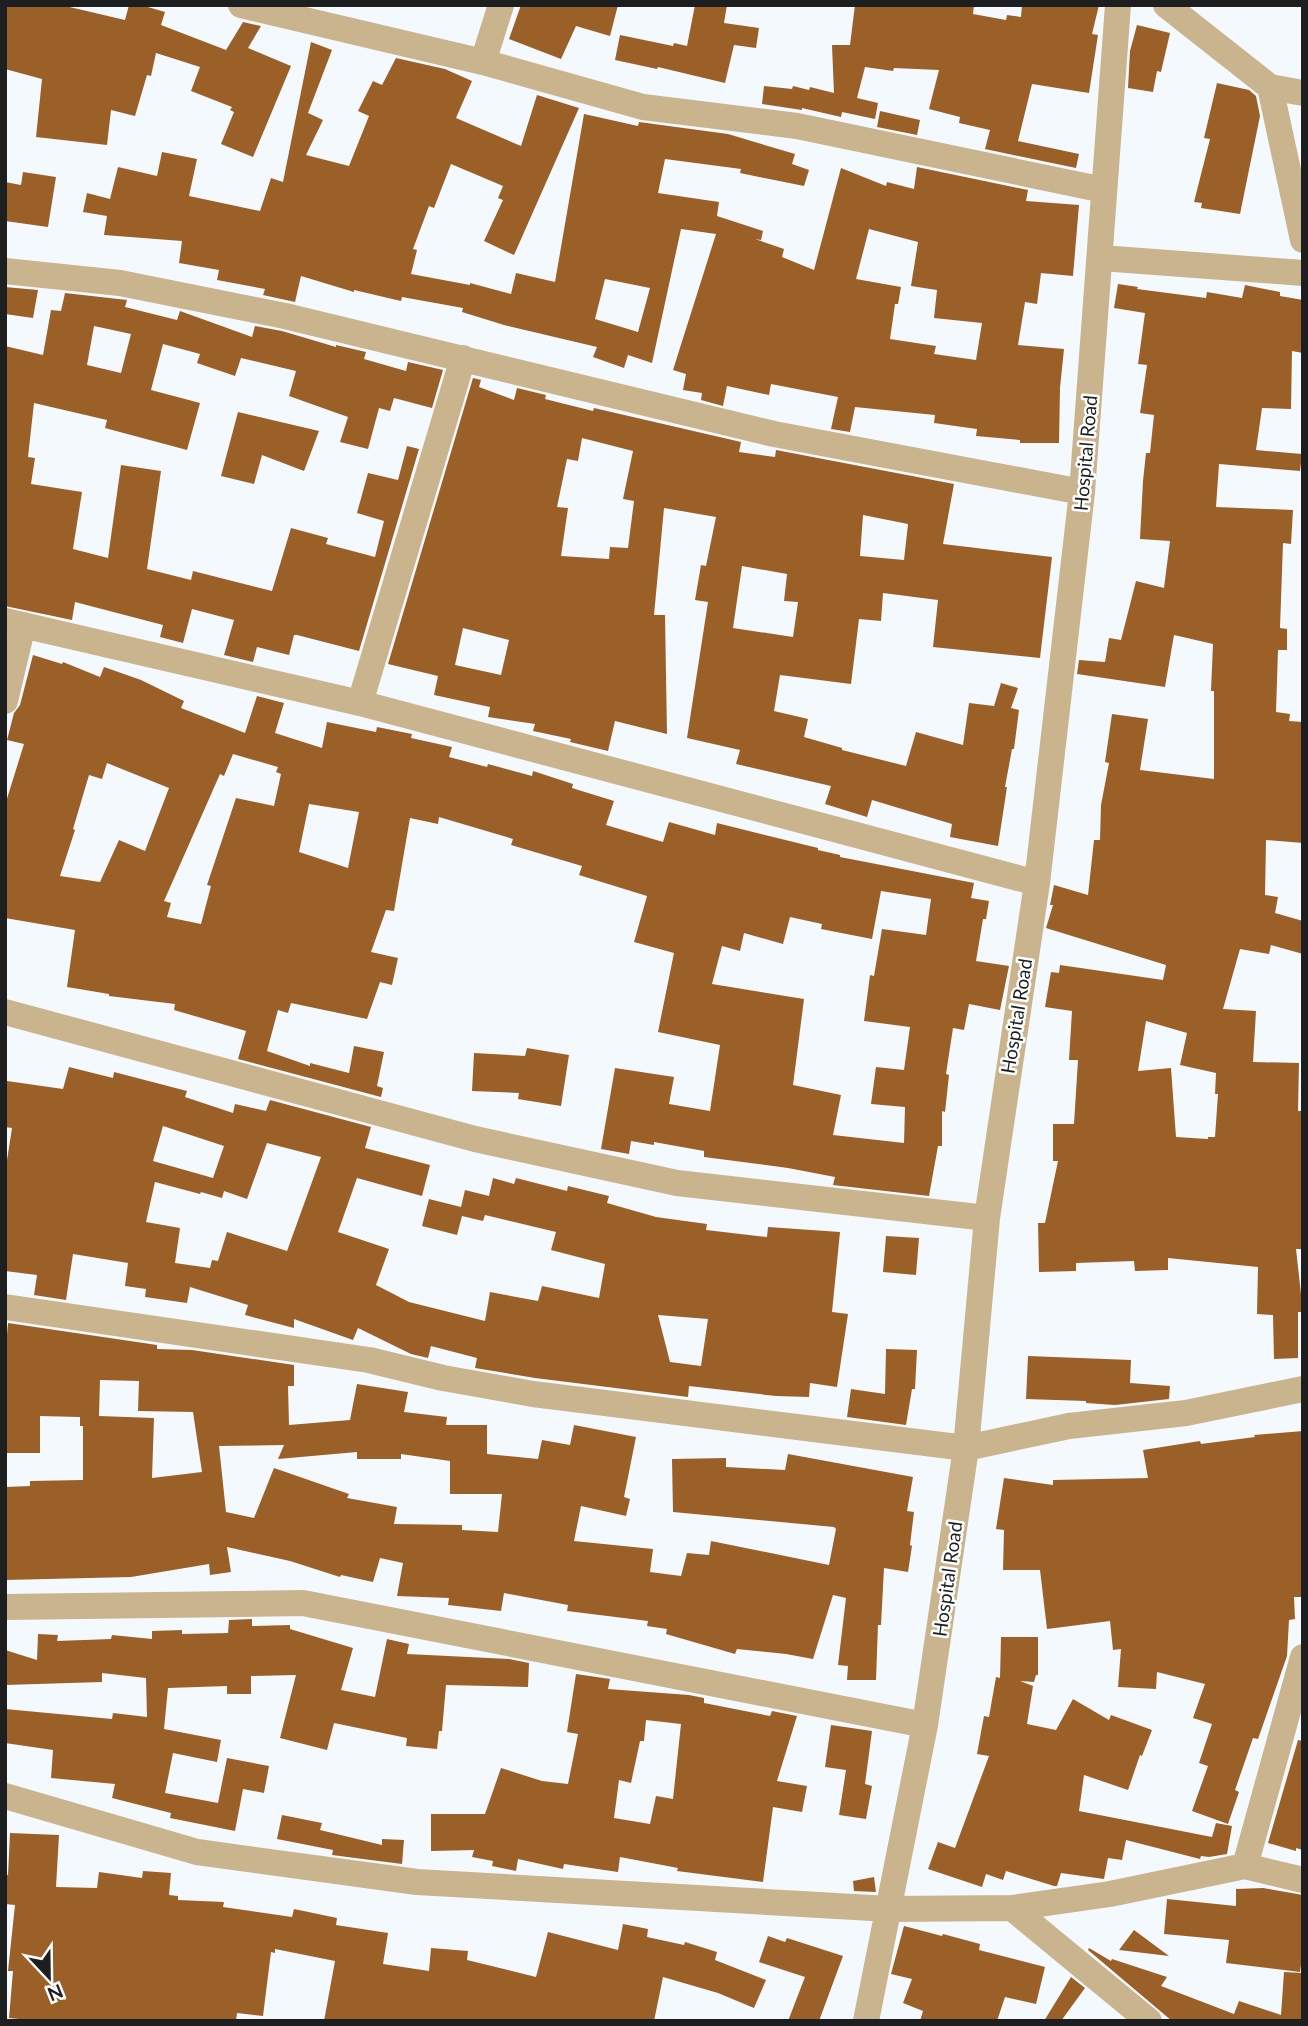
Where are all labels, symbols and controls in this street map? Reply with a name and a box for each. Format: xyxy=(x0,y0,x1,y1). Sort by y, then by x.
street label: Hospital Road xyxy=(1068,394,1102,512)
street label: Hospital Road xyxy=(996,957,1036,1075)
street label: Hospital Road xyxy=(928,1520,966,1638)
north arrow xyxy=(14,1942,84,2012)
text: N xyxy=(44,1980,67,2007)

